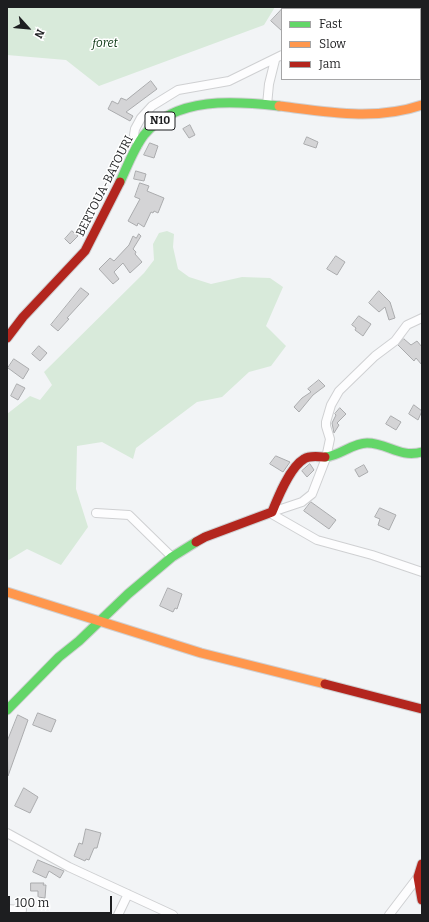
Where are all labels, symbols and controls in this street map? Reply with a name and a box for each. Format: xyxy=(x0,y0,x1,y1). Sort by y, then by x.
north arrow xyxy=(8,8,48,48)
legend xyxy=(281,8,421,80)
text: Fast xyxy=(319,17,342,31)
text: N xyxy=(31,27,47,40)
park label: foret xyxy=(92,37,118,51)
text: Slow xyxy=(319,37,346,51)
text: Jam xyxy=(319,57,341,71)
road number: N10 xyxy=(145,112,175,130)
street label: BERTOUA-BATOURI xyxy=(73,133,137,239)
scale bar xyxy=(10,888,114,914)
text: 100 m xyxy=(15,896,49,910)

